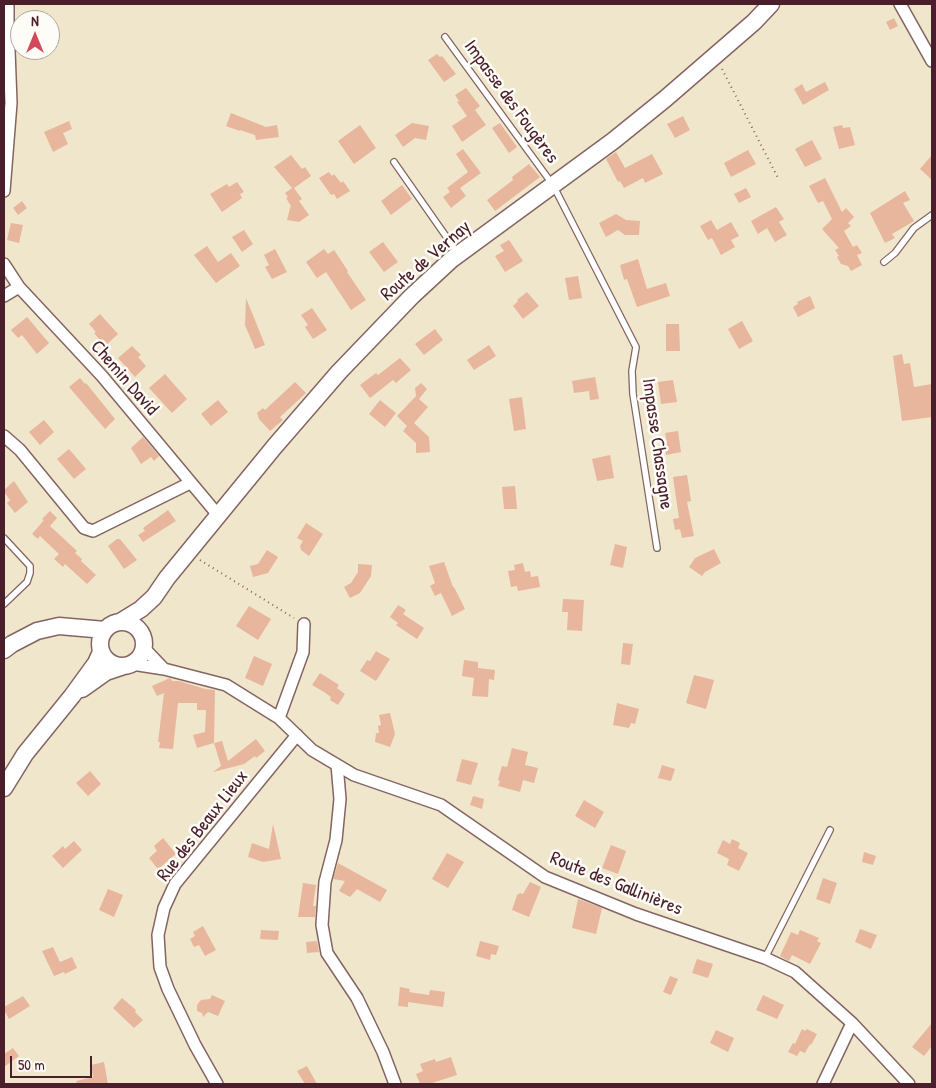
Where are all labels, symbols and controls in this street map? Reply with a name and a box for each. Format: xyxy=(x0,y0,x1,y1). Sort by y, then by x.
north arrow xyxy=(10,10,60,60)
text: N xyxy=(31,11,39,30)
street label: Impasse des Fougères xyxy=(459,36,563,168)
street label: Route de Vernay xyxy=(377,216,475,306)
street label: Chemin David xyxy=(85,336,163,420)
street label: Impasse Chassagne xyxy=(637,377,677,511)
street label: Rue des Beaux Lieux xyxy=(152,766,254,886)
street label: Route des Gallinières xyxy=(547,847,685,921)
scale bar xyxy=(12,1046,95,1078)
text: 50 m xyxy=(18,1054,45,1075)

